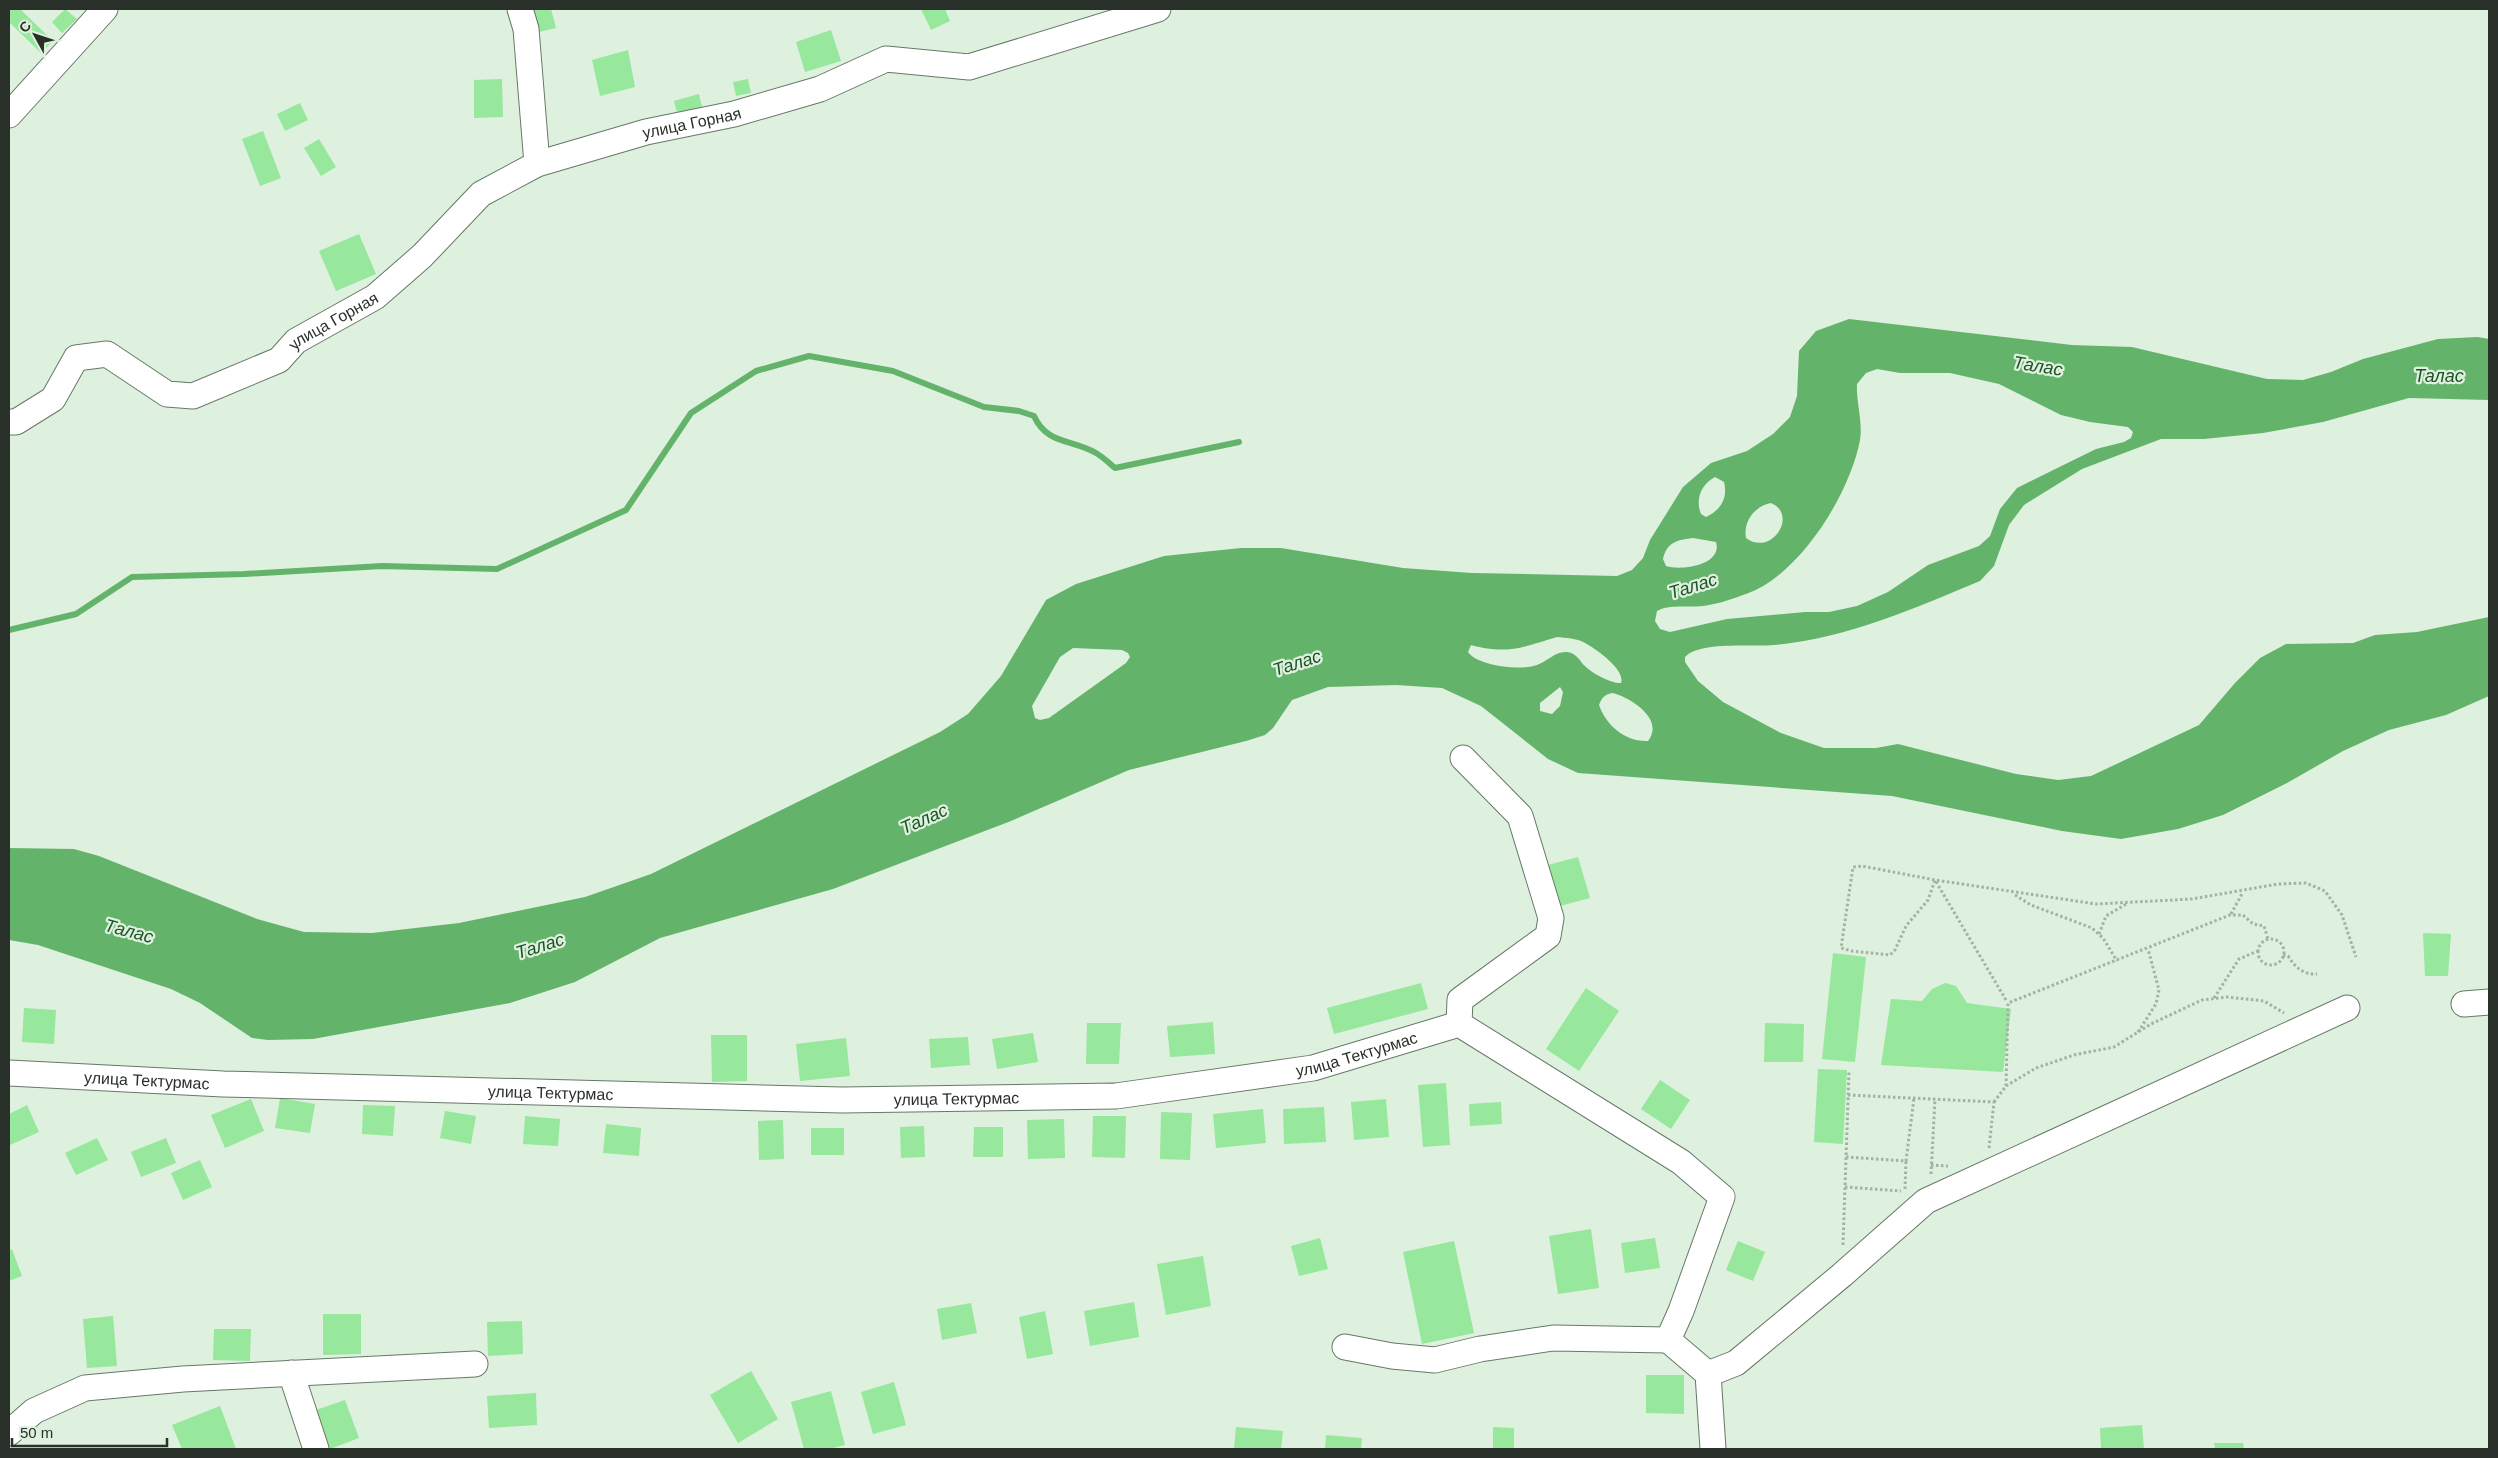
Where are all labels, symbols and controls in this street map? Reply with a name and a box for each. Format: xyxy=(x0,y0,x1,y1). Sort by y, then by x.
north arrow xyxy=(10,10,60,60)
text: С xyxy=(16,18,34,36)
street label: улица Горная xyxy=(641,104,743,141)
street label: улица Горная xyxy=(284,289,381,353)
water label: Талас xyxy=(2012,352,2064,380)
water label: Талас xyxy=(2414,366,2464,386)
water label: Талас xyxy=(1666,569,1720,603)
water label: Талас xyxy=(1270,646,1324,680)
water label: Талас xyxy=(897,800,951,838)
water label: Талас xyxy=(102,915,156,947)
water label: Талас xyxy=(513,929,567,963)
street label: улица Тектурмас xyxy=(1295,1029,1419,1079)
street label: улица Тектурмас xyxy=(84,1068,210,1092)
street label: улица Тектурмас xyxy=(488,1082,614,1103)
street label: улица Тектурмас xyxy=(894,1089,1019,1108)
scale bar xyxy=(12,1416,168,1448)
text: 50 m xyxy=(20,1424,53,1441)

